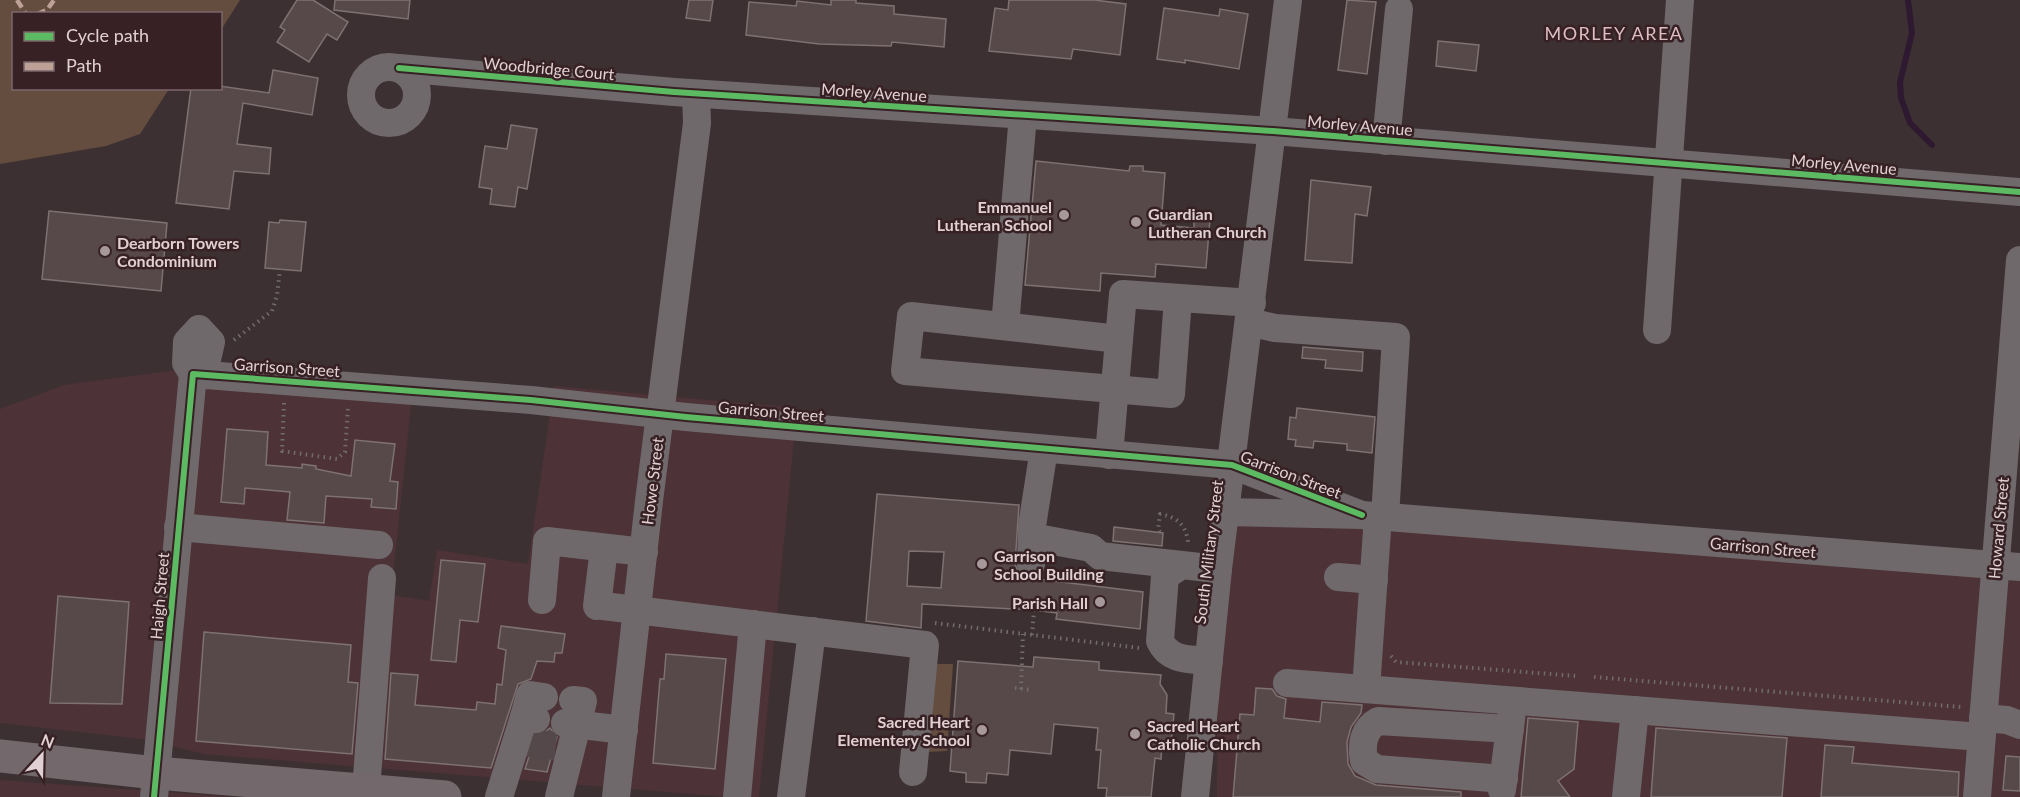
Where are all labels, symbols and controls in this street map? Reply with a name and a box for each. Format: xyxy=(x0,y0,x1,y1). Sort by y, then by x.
legend xyxy=(12,12,222,90)
district label: MORLEY AREA xyxy=(1544,22,1684,44)
text: Cycle path xyxy=(66,24,149,46)
street label: Woodbridge Court xyxy=(483,53,615,83)
text: Path xyxy=(66,54,102,76)
street label: Morley Avenue xyxy=(821,79,927,105)
street label: Morley Avenue xyxy=(1306,111,1414,139)
street label: Morley Avenue xyxy=(1790,150,1898,178)
place label: Emmanuel Lutheran School xyxy=(937,197,1052,234)
place label: Guardian Lutheran Church xyxy=(1148,204,1267,241)
marker: Emmanuel Lutheran School xyxy=(1057,208,1071,222)
marker: Guardian Lutheran Church xyxy=(1129,215,1143,229)
place label: Dearborn Towers Condominium xyxy=(117,233,239,270)
marker: Dearborn Towers Condominium xyxy=(98,244,112,258)
street label: Garrison Street xyxy=(233,354,341,380)
street label: Garrison Street xyxy=(717,397,825,425)
street label: Howe Street xyxy=(637,436,667,526)
street label: Garrison Street xyxy=(1238,446,1344,502)
street label: Howard Street xyxy=(1984,476,2012,580)
street label: South Military Street xyxy=(1190,479,1226,625)
street label: Garrison Street xyxy=(1709,533,1817,561)
place label: Garrison School Building xyxy=(994,546,1104,583)
street label: Haigh Street xyxy=(146,551,172,640)
marker: Garrison School Building xyxy=(975,557,989,571)
place label: Parish Hall xyxy=(1012,593,1088,612)
marker: Parish Hall xyxy=(1093,595,1107,609)
place label: Sacred Heart Elementery School xyxy=(837,712,970,749)
place label: Sacred Heart Catholic Church xyxy=(1147,716,1261,753)
marker: Sacred Heart Elementery School xyxy=(975,723,989,737)
north arrow xyxy=(12,725,72,785)
marker: Sacred Heart Catholic Church xyxy=(1128,727,1142,741)
text: N xyxy=(39,730,57,752)

